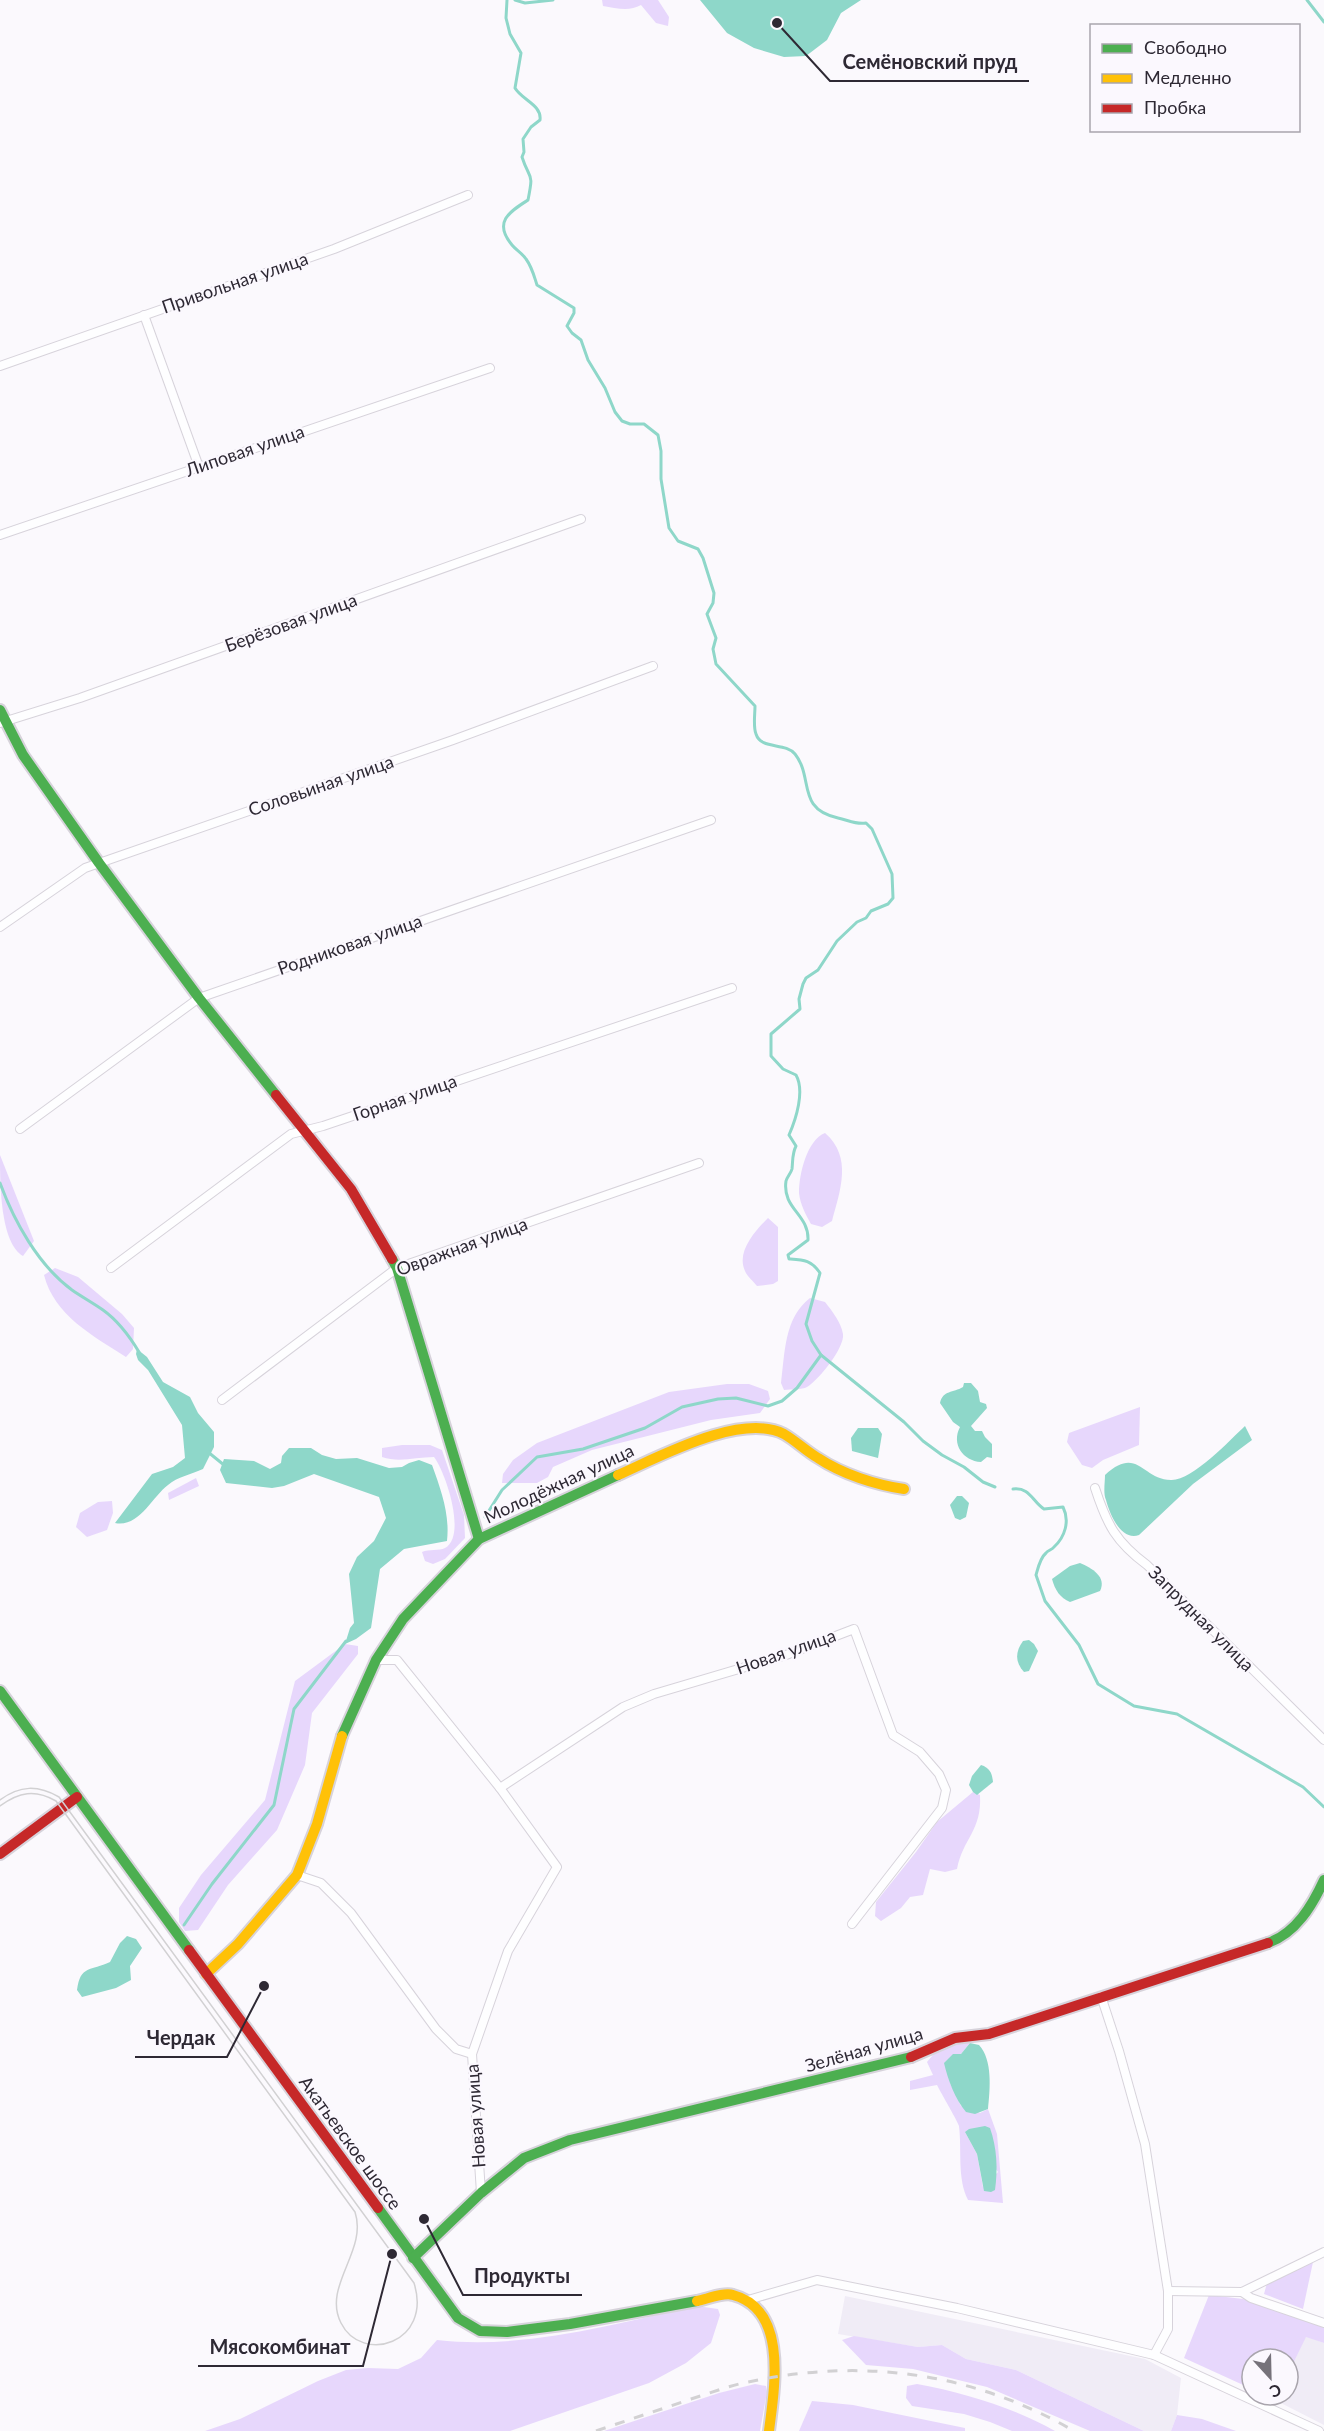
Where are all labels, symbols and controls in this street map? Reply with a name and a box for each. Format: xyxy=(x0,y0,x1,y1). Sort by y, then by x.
legend xyxy=(1090,24,1300,132)
text: Свободно xyxy=(1144,36,1227,58)
callout: Семёновский пруд xyxy=(830,43,1029,81)
text: Семёновский пруд xyxy=(843,49,1018,73)
text: Медленно xyxy=(1144,66,1232,88)
text: Пробка xyxy=(1144,96,1206,118)
street label: Привольная улица xyxy=(159,247,311,317)
street label: Липовая улица xyxy=(181,419,307,481)
street label: Берёзовая улица xyxy=(222,588,360,656)
street label: Соловьиная улица xyxy=(245,750,396,820)
street label: Родниковая улица xyxy=(274,909,425,979)
street label: Горная улица xyxy=(350,1069,460,1125)
street label: Овражная улица xyxy=(393,1212,530,1280)
street label: Молодёжная улица xyxy=(480,1439,637,1528)
street label: Запрудная улица xyxy=(1144,1561,1259,1676)
street label: Новая улица xyxy=(733,1624,839,1678)
callout: Чердак xyxy=(135,2019,227,2057)
street label: Зелёная улица xyxy=(802,2022,925,2076)
text: Чердак xyxy=(147,2025,215,2049)
street label: Новая улица xyxy=(460,2063,490,2169)
street label: Акатьевское шоссе xyxy=(295,2071,407,2213)
callout: Продукты xyxy=(463,2257,582,2295)
text: Продукты xyxy=(474,2263,570,2287)
callout: Мясокомбинат xyxy=(198,2328,363,2366)
text: Мясокомбинат xyxy=(209,2334,351,2358)
north arrow xyxy=(1240,2347,1300,2407)
text: С xyxy=(1267,2381,1284,2402)

